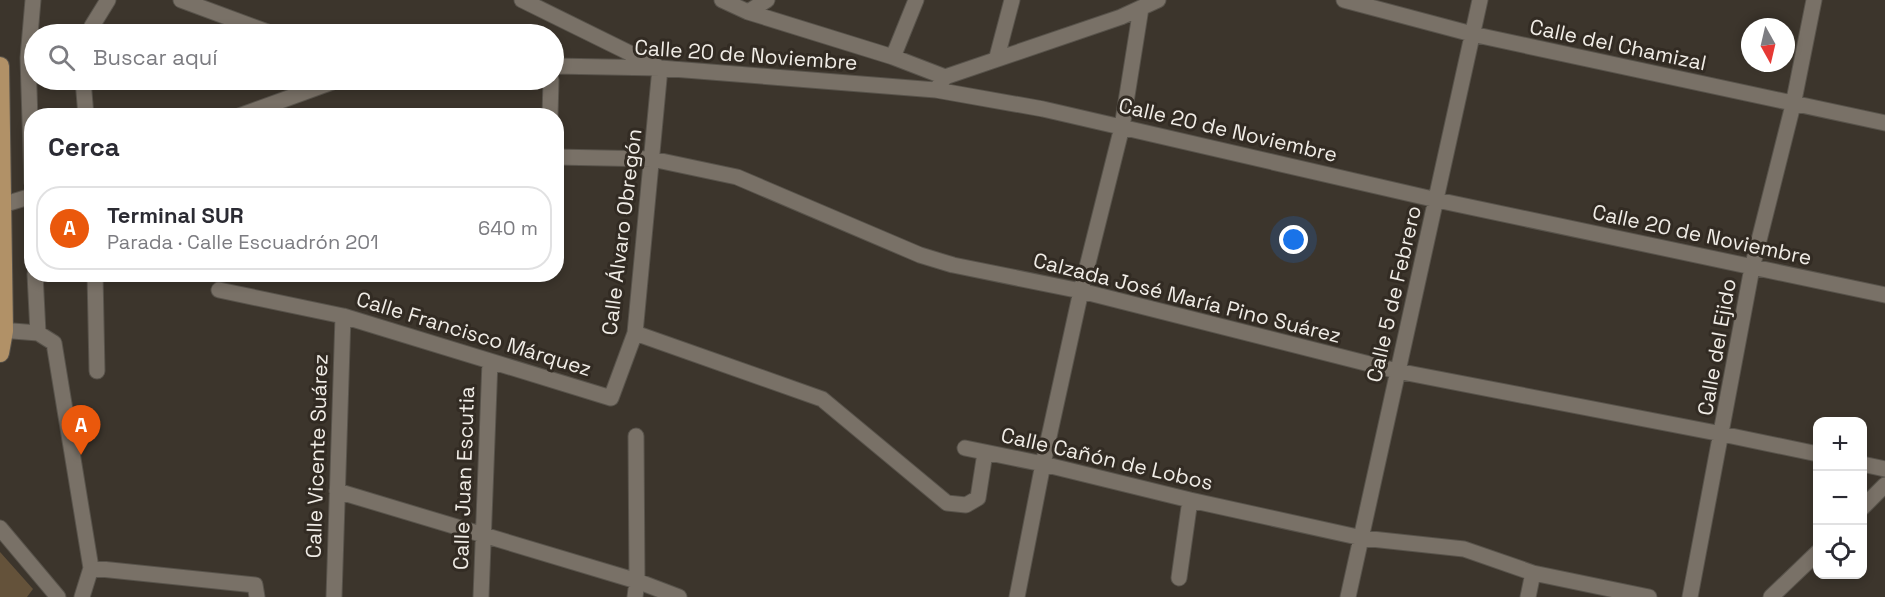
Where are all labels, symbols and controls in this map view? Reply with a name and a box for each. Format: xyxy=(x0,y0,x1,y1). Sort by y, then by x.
street label: Calle del Chamizal xyxy=(1527,13,1709,76)
north arrow xyxy=(1741,18,1795,72)
search box xyxy=(24,24,564,90)
street label: Calle 20 de Noviembre xyxy=(634,33,858,76)
icon: search xyxy=(45,41,78,74)
text: Buscar aquí xyxy=(93,43,218,71)
street label: Calle 20 de Noviembre xyxy=(1116,91,1340,168)
street label: Calle Álvaro Obregón xyxy=(595,127,648,337)
text: Cerca xyxy=(48,130,120,164)
street label: Calle 20 de Noviembre xyxy=(1590,198,1814,271)
text: Terminal SUR xyxy=(107,201,244,229)
street label: Calle 5 de Febrero xyxy=(1360,203,1427,385)
text: A xyxy=(63,215,76,241)
text: 640 m xyxy=(478,215,538,241)
your location xyxy=(1279,225,1308,254)
text: Parada · Calle Escuadrón 201 xyxy=(107,229,379,255)
street label: Calzada José María Pino Suárez xyxy=(1030,246,1344,349)
street label: Calle del Ejido xyxy=(1691,276,1742,418)
street label: Calle Francisco Márquez xyxy=(353,285,595,382)
street label: Calle Vicente Suárez xyxy=(299,353,334,559)
street label: Calle Juan Escutia xyxy=(447,386,480,570)
pin: A xyxy=(62,406,100,455)
map controls xyxy=(1813,417,1867,579)
button: + xyxy=(1813,417,1867,471)
street label: Calle Cañón de Lobos xyxy=(999,421,1216,496)
button: − xyxy=(1813,471,1867,525)
button: locate xyxy=(1813,525,1867,579)

